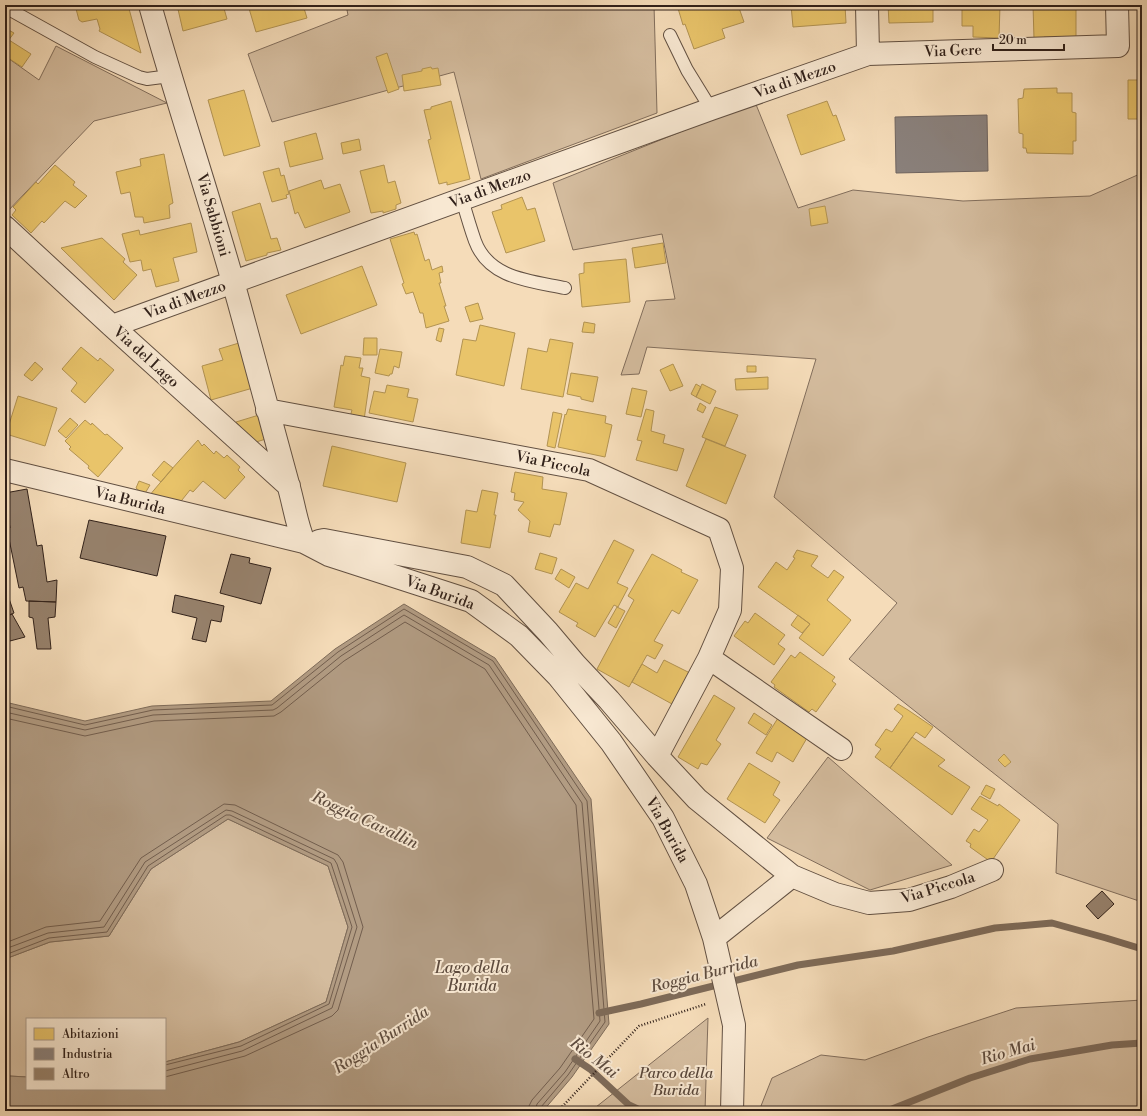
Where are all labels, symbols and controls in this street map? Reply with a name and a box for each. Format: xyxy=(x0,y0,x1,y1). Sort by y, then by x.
scale bar xyxy=(993,26,1064,52)
text: 20 m xyxy=(999,33,1027,48)
street label: Via Gere xyxy=(923,40,982,62)
street label: Via di Mezzo xyxy=(750,57,839,103)
street label: Via di Mezzo xyxy=(446,165,534,213)
street label: Via Sabbioni xyxy=(192,170,234,259)
street label: Via di Mezzo xyxy=(141,276,229,324)
street label: Via del Lago xyxy=(108,322,183,392)
street label: Via Piccola xyxy=(513,447,593,481)
street label: Via Burida xyxy=(92,483,168,519)
street label: Via Burida xyxy=(402,571,478,614)
water label: Roggia Cavallin xyxy=(308,786,422,854)
street label: Via Burida xyxy=(641,793,693,867)
street label: Via Piccola xyxy=(898,868,978,909)
water label: Roggia Burrida xyxy=(647,951,760,997)
water label: Lago della Burida xyxy=(434,958,509,996)
water label: Roggia Burrida xyxy=(329,1002,433,1079)
legend xyxy=(26,1018,166,1090)
text: Abitazioni xyxy=(61,1027,119,1042)
water label: Rio Mai xyxy=(565,1032,622,1083)
water label: Rio Mai xyxy=(977,1035,1038,1070)
text: Industria xyxy=(62,1047,113,1062)
park label: Parco della Burida xyxy=(638,1064,714,1100)
text: Altro xyxy=(61,1067,90,1082)

